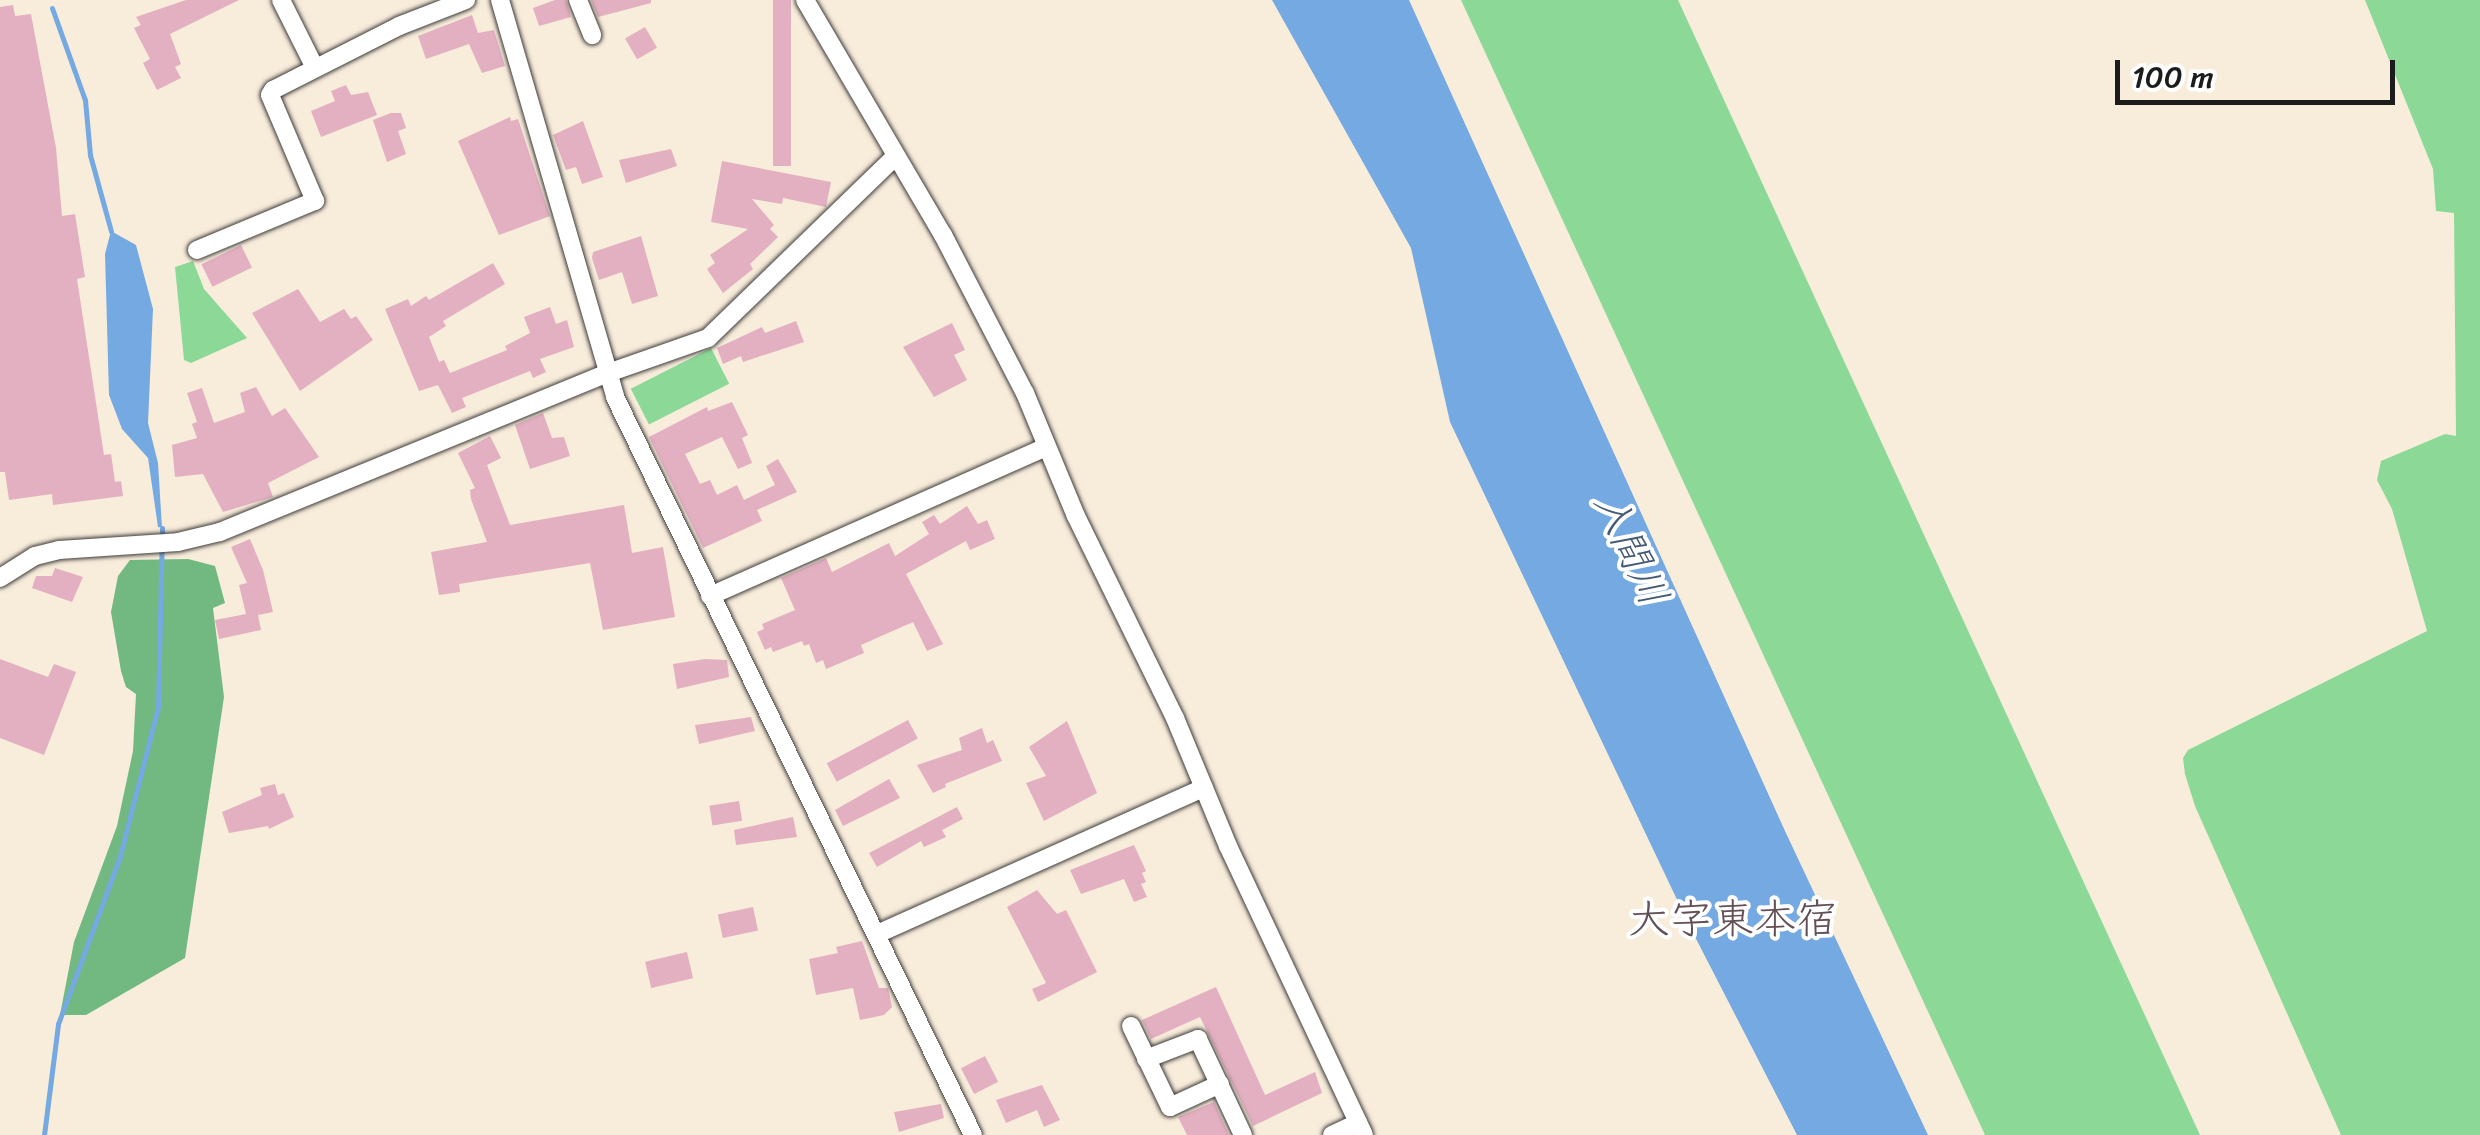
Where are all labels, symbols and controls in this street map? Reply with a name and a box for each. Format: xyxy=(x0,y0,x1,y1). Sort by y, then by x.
scale bar xyxy=(2120,40,2400,102)
text: 100 m xyxy=(2132,50,2214,104)
water label: 入間川 xyxy=(1584,484,1678,614)
district label: 大字東本宿 xyxy=(1628,894,1838,944)

